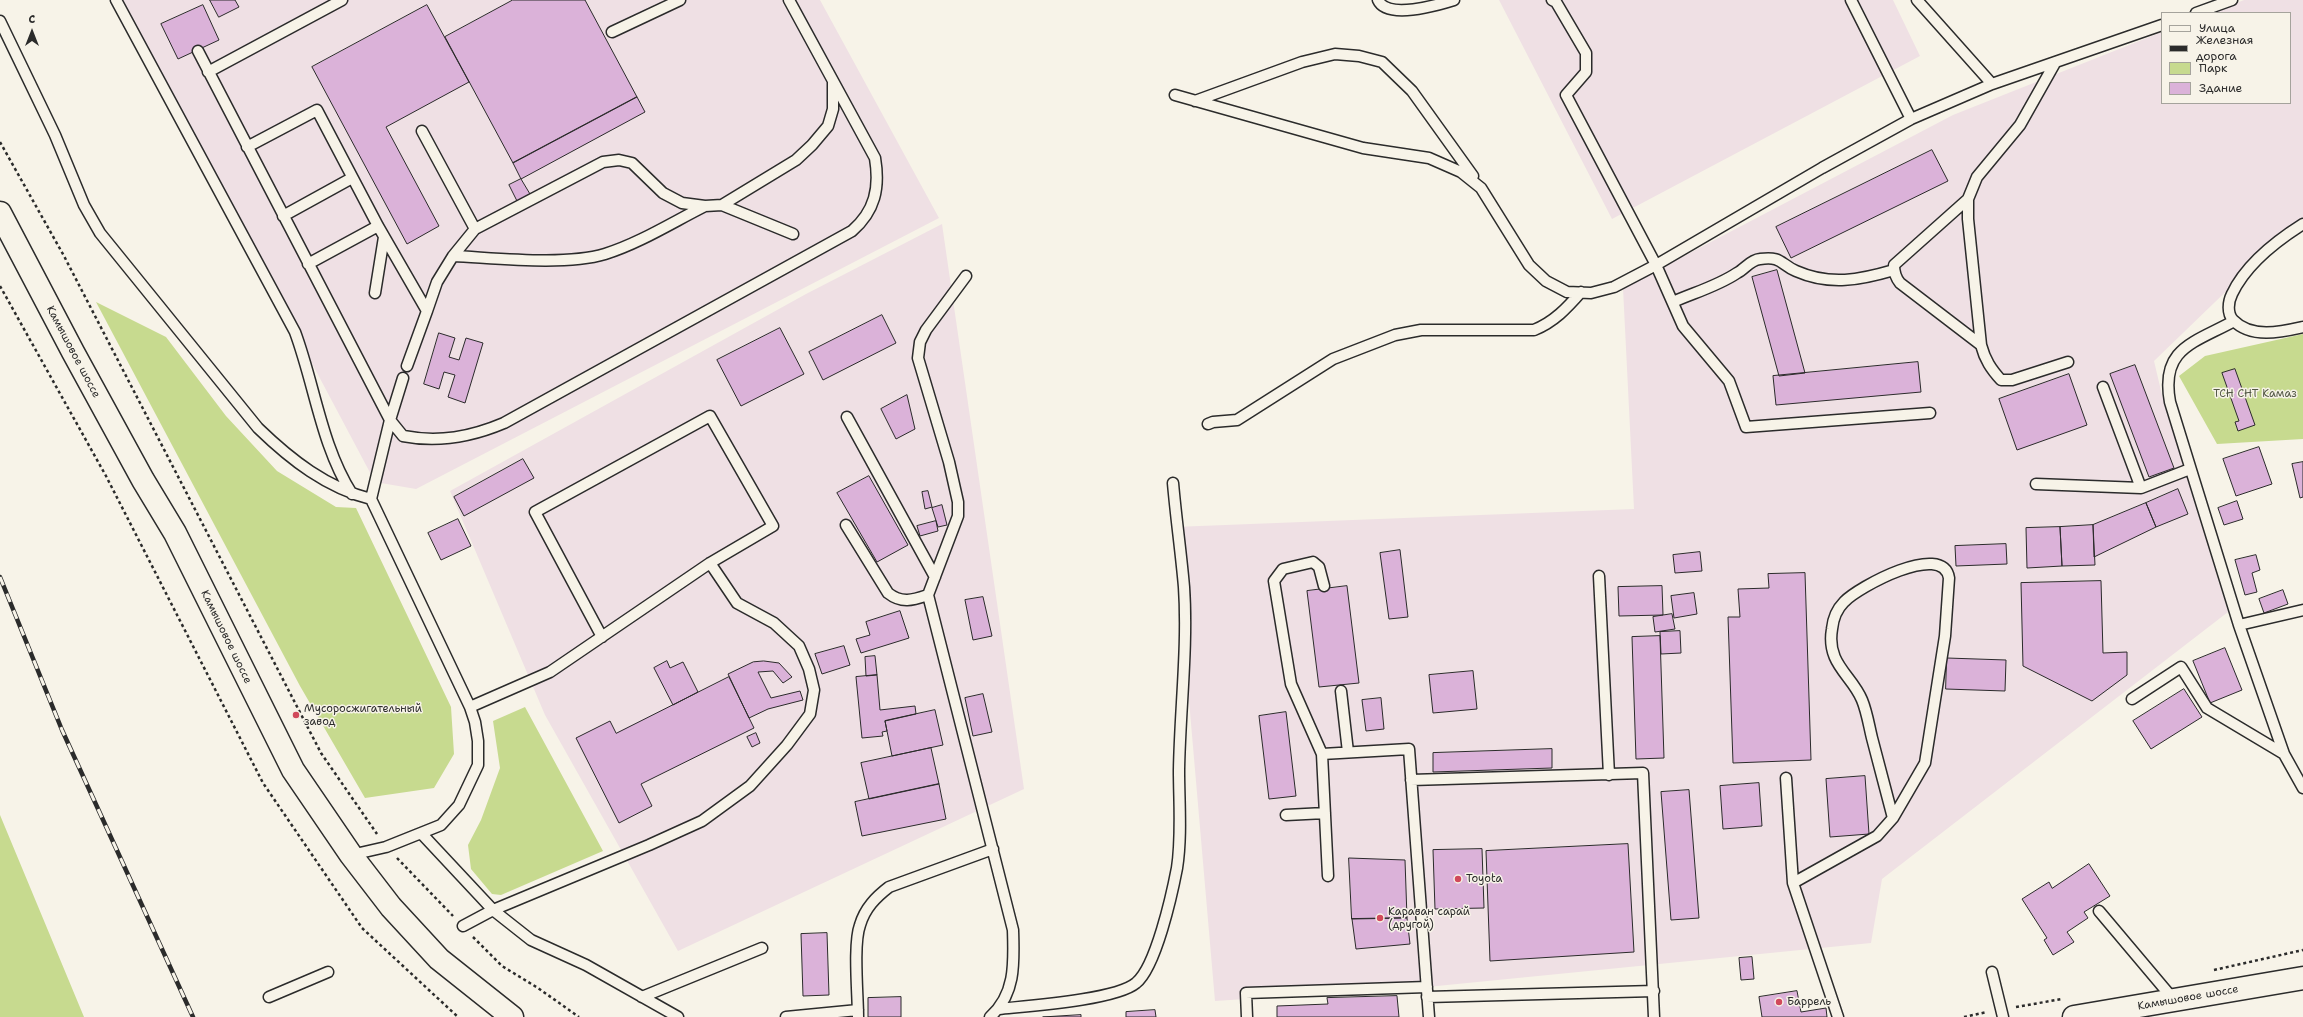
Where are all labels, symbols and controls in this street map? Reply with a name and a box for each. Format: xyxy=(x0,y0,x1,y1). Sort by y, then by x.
north arrow xyxy=(12,12,52,52)
text: С xyxy=(29,12,35,27)
legend xyxy=(2161,12,2291,104)
text: Улица xyxy=(2199,20,2235,36)
text: Железная дорога xyxy=(2196,32,2253,64)
text: Парк xyxy=(2199,60,2227,76)
text: Здание xyxy=(2199,80,2242,96)
street label: Камышовое шоссе xyxy=(43,304,103,400)
park label: ТСН СНТ Камаз xyxy=(2213,387,2297,401)
street label: Камышовое шоссе xyxy=(198,588,254,686)
place label: Мусоросжигательный завод xyxy=(304,702,422,728)
marker: Мусоросжигательный завод xyxy=(291,710,301,720)
place label: Toyota xyxy=(1466,872,1502,886)
marker: Toyota xyxy=(1453,874,1463,884)
place label: Караван сарай (другой) xyxy=(1388,905,1470,931)
marker: Караван сарай (другой) xyxy=(1375,913,1385,923)
street label: Камышовое шоссе xyxy=(2136,983,2240,1013)
place label: Баррель xyxy=(1787,995,1831,1009)
marker: Баррель xyxy=(1774,997,1784,1007)

